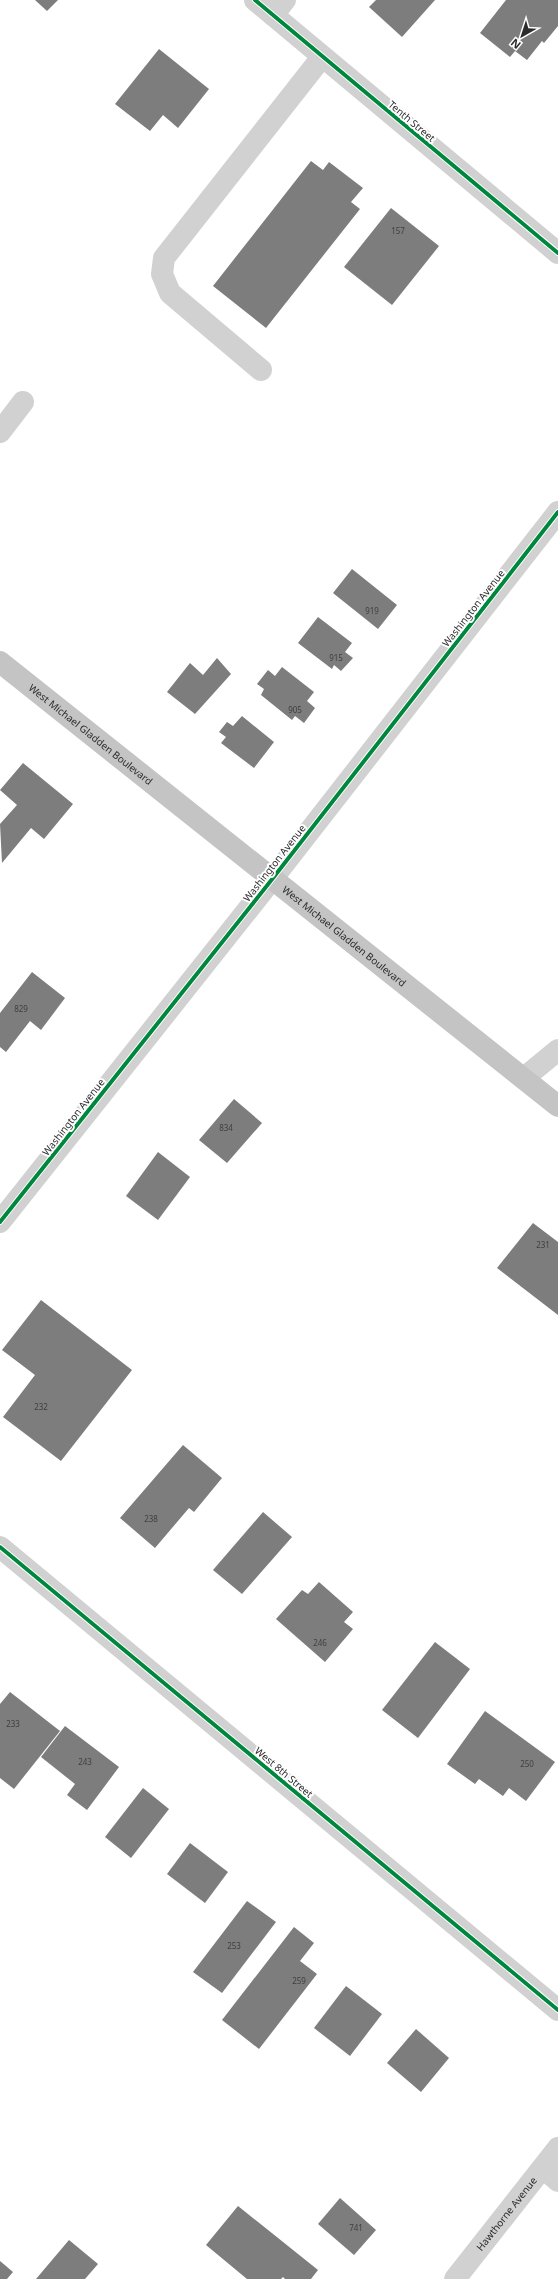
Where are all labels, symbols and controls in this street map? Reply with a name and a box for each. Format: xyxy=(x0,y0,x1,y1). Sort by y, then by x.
north arrow xyxy=(502,16,542,56)
text: N xyxy=(507,36,524,53)
street label: Tenth Street xyxy=(386,97,439,145)
house number: 157 xyxy=(391,225,405,236)
street label: Washington Avenue xyxy=(439,566,508,649)
house number: 919 xyxy=(365,605,379,616)
house number: 915 xyxy=(329,652,343,663)
street label: West Michael Gladden Boulevard xyxy=(26,681,156,788)
house number: 905 xyxy=(288,704,302,715)
street label: Washington Avenue xyxy=(240,821,309,904)
street label: West Michael Gladden Boulevard xyxy=(279,882,409,990)
house number: 829 xyxy=(14,1003,28,1014)
street label: Washington Avenue xyxy=(39,1075,108,1158)
house number: 834 xyxy=(219,1122,233,1133)
house number: 231 xyxy=(536,1239,550,1250)
house number: 232 xyxy=(34,1401,48,1412)
house number: 238 xyxy=(144,1513,158,1524)
house number: 246 xyxy=(313,1637,327,1648)
house number: 233 xyxy=(6,1718,20,1729)
street label: West 8th Street xyxy=(252,1744,316,1801)
house number: 243 xyxy=(78,1756,92,1767)
house number: 250 xyxy=(520,1758,534,1769)
house number: 253 xyxy=(227,1940,241,1951)
house number: 259 xyxy=(292,1975,306,1986)
street label: Hawthorne Avenue xyxy=(473,2174,540,2254)
house number: 741 xyxy=(349,2222,363,2233)

